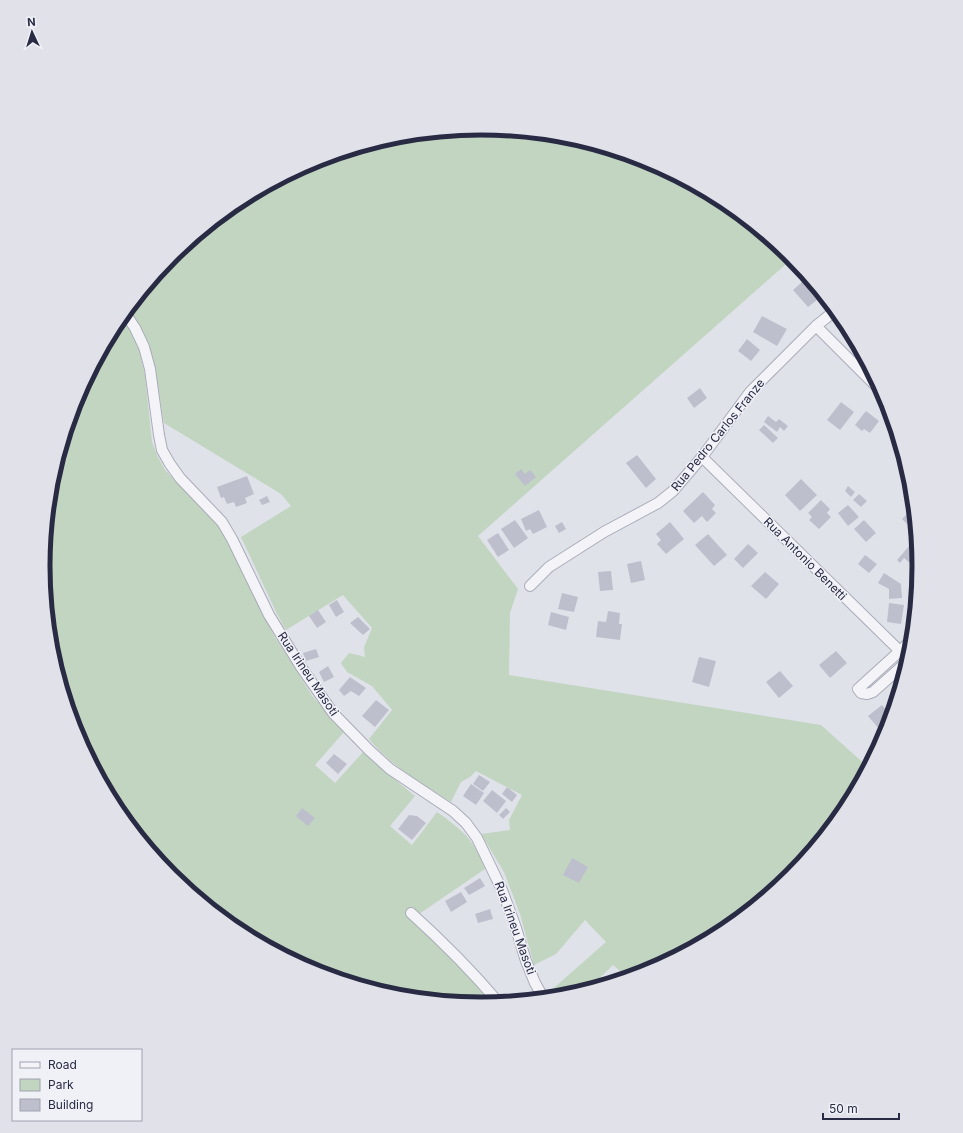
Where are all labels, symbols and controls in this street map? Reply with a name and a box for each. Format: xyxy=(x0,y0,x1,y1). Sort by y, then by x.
north arrow xyxy=(12,12,52,52)
text: N xyxy=(27,15,36,29)
street label: Rua Pedro Carlos Franze xyxy=(668,375,768,494)
street label: Rua Antonio Benetti xyxy=(761,514,850,603)
street label: Rua Irineu Masoti xyxy=(275,629,342,719)
street label: Rua Irineu Masoti xyxy=(492,879,539,977)
legend xyxy=(12,1049,142,1121)
text: Road xyxy=(48,1057,77,1072)
text: Park xyxy=(48,1077,74,1092)
scale bar xyxy=(823,1095,899,1121)
text: Building xyxy=(48,1097,93,1112)
text: 50 m xyxy=(829,1101,858,1116)

